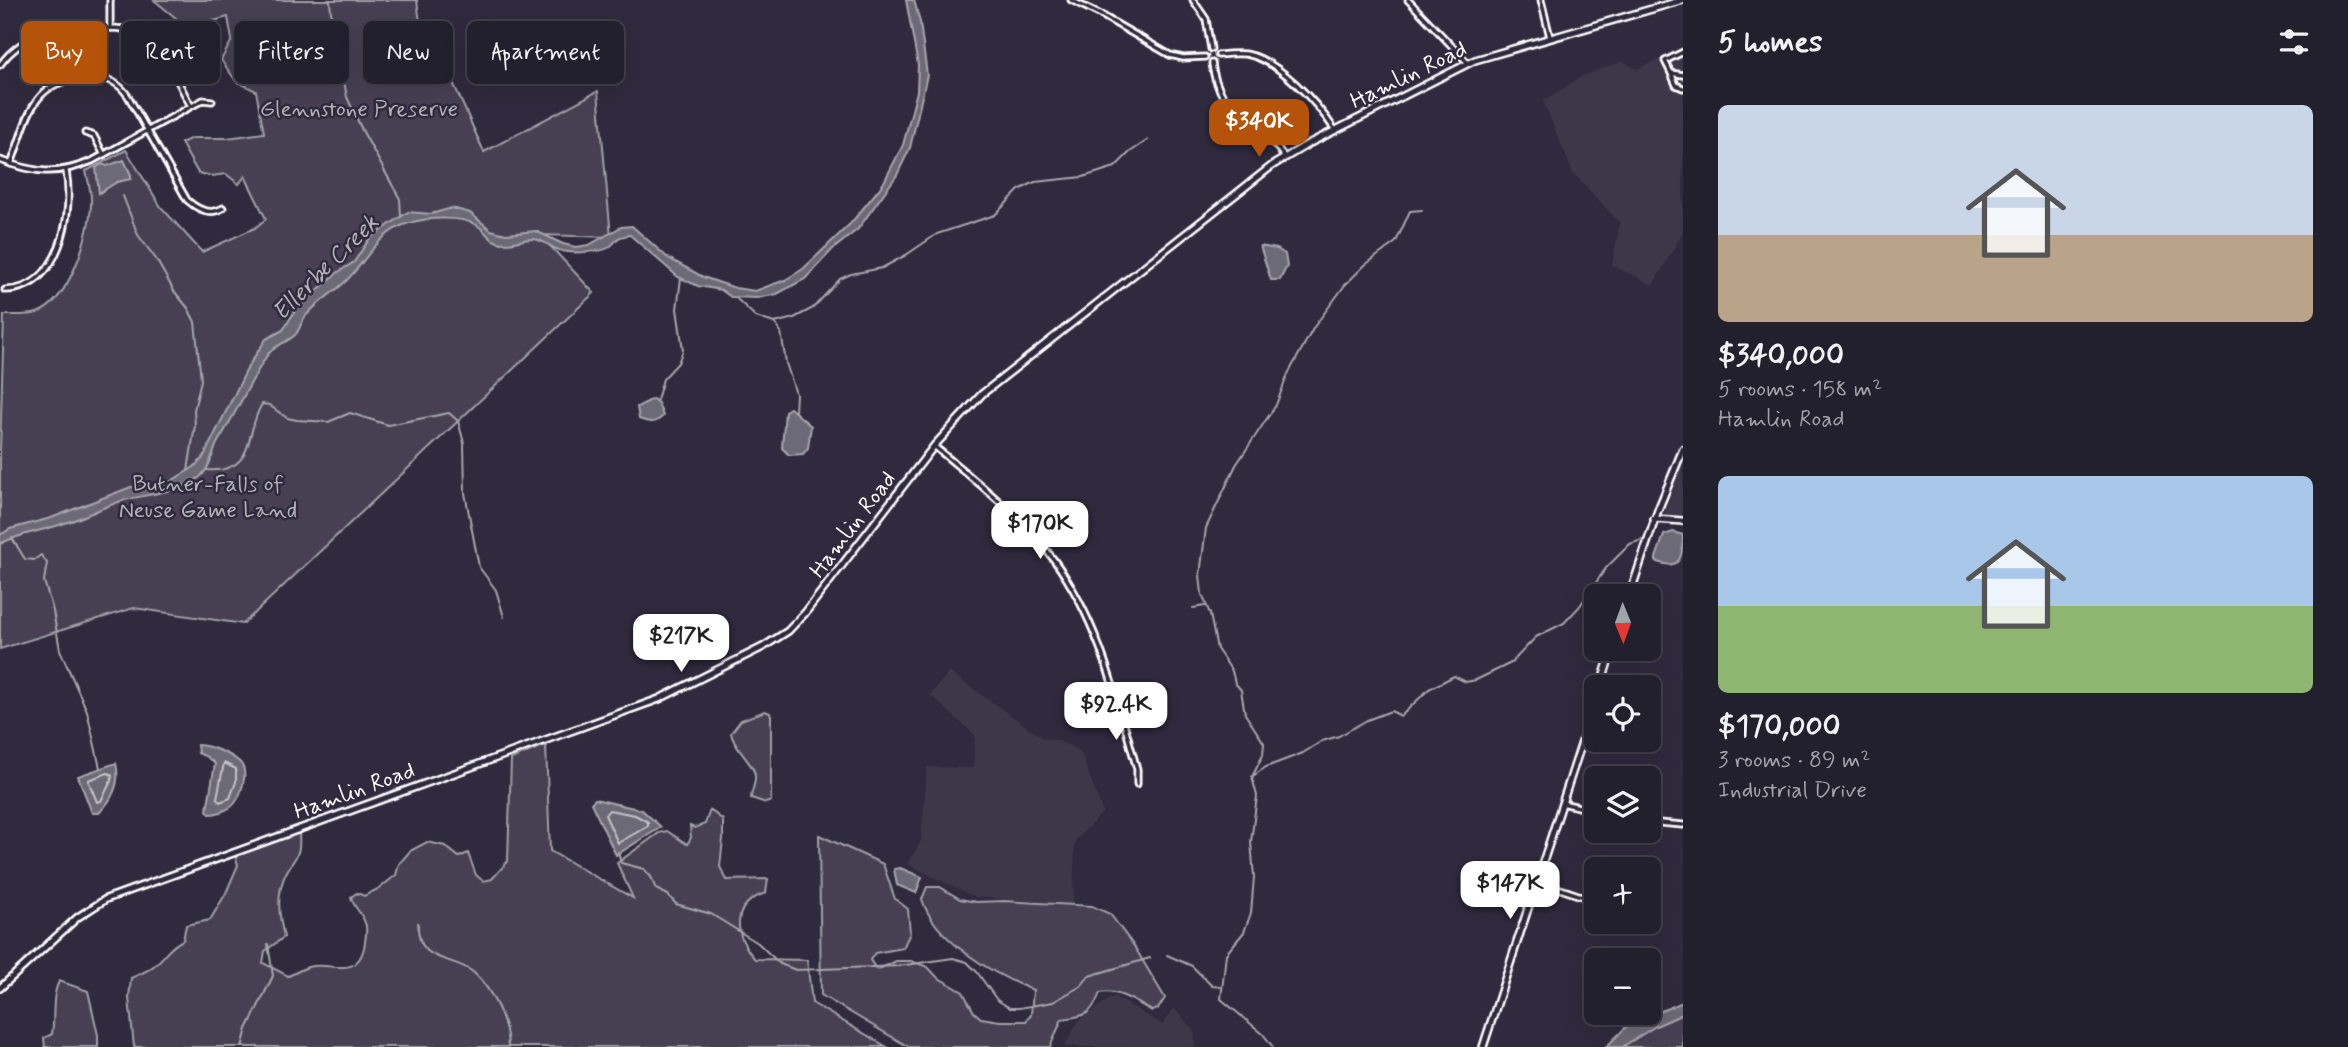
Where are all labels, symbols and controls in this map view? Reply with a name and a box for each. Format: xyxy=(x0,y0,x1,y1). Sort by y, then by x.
chip: Buy xyxy=(21,21,107,84)
chip: Rent xyxy=(121,21,220,84)
chip: Filters xyxy=(234,21,349,84)
chip: New xyxy=(363,21,453,84)
chip: Apartment xyxy=(467,21,624,84)
text: 5 homes xyxy=(1718,23,1823,62)
icon: filters xyxy=(2275,23,2313,61)
street label: Hamlin Road xyxy=(1345,35,1472,117)
park label: Glennstone Preserve xyxy=(260,95,458,125)
pin: $340K xyxy=(1210,100,1308,159)
text: $340K xyxy=(1225,107,1293,137)
icon: home xyxy=(1953,150,2079,276)
water label: Ellerbe Creek xyxy=(266,208,386,328)
text: $340,000 xyxy=(1718,336,1844,375)
text: 5 rooms · 158 m² xyxy=(1718,375,1882,405)
text: Hamlin Road xyxy=(1718,405,1844,435)
street label: Hamlin Road xyxy=(804,466,904,585)
park label: Butner-Falls of Neuse Game Land xyxy=(119,470,297,526)
pin: $170K xyxy=(991,502,1089,561)
text: $170K xyxy=(1007,509,1073,539)
icon: home xyxy=(1953,521,2079,647)
north arrow xyxy=(1584,584,1661,662)
map controls xyxy=(1584,584,1661,1025)
pin: $217K xyxy=(632,614,730,674)
text: $217K xyxy=(649,622,713,652)
button: locate xyxy=(1584,675,1661,752)
pin: $92.4K xyxy=(1059,682,1173,742)
text: $92.4K xyxy=(1080,690,1152,720)
text: $170,000 xyxy=(1718,707,1841,746)
text: 3 rooms · 89 m² xyxy=(1718,746,1870,776)
street label: Hamlin Road xyxy=(290,756,419,828)
button: layers xyxy=(1584,766,1661,843)
text: Industrial Drive xyxy=(1718,776,1867,806)
button: + xyxy=(1584,857,1661,934)
pin: $147K xyxy=(1461,862,1559,921)
text: $147K xyxy=(1477,869,1543,899)
button: − xyxy=(1584,948,1661,1025)

